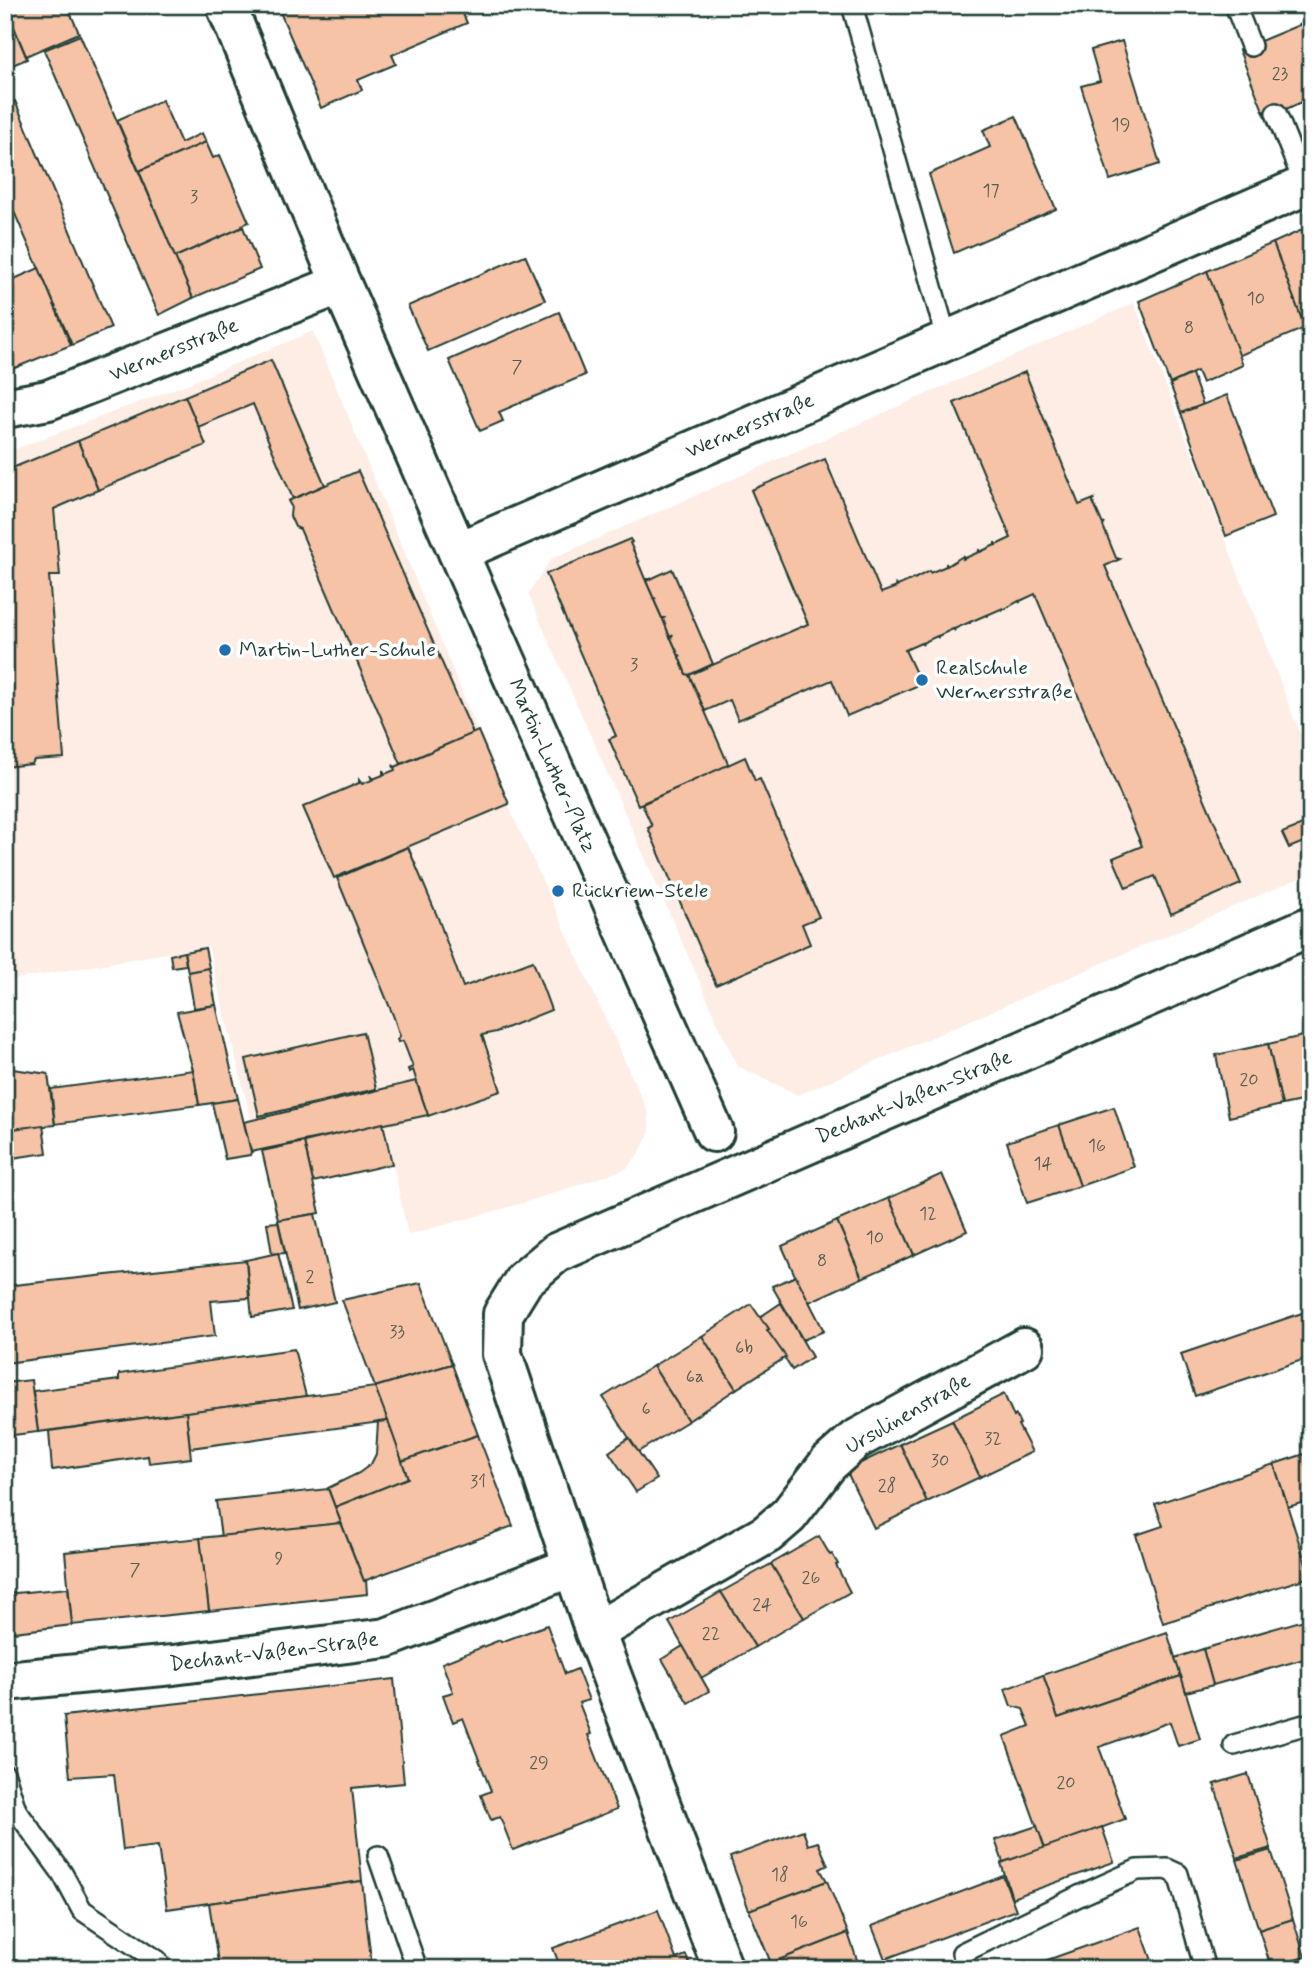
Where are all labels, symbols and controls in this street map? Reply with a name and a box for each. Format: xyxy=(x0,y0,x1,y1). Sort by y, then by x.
house number: 23 xyxy=(1272,62,1289,86)
house number: 19 xyxy=(1112,113,1130,137)
house number: 17 xyxy=(982,179,1000,203)
house number: 3 xyxy=(190,185,198,209)
house number: 10 xyxy=(1247,287,1265,311)
street label: Wernersstraße xyxy=(105,311,243,389)
house number: 8 xyxy=(1184,316,1194,340)
house number: 7 xyxy=(512,355,523,379)
street label: Wernersstraße xyxy=(682,386,818,466)
place label: Martin-Luther-Schule xyxy=(239,636,436,664)
marker: Martin-Luther-Schule xyxy=(217,642,233,658)
house number: 3 xyxy=(630,653,638,677)
place label: Realschule Wernersstraße xyxy=(936,654,1073,706)
marker: Realschule Wernersstraße xyxy=(914,672,930,688)
street label: Martin-Luther-Platz xyxy=(501,675,603,857)
place label: Rückriem-Stele xyxy=(572,877,708,905)
marker: Rückriem-Stele xyxy=(550,883,566,899)
street label: Dechant-Vaßen-Straße xyxy=(812,1043,1016,1151)
house number: 20 xyxy=(1239,1068,1259,1092)
house number: 16 xyxy=(1088,1134,1106,1158)
house number: 14 xyxy=(1034,1152,1053,1176)
house number: 12 xyxy=(919,1202,937,1226)
house number: 10 xyxy=(866,1226,884,1250)
house number: 8 xyxy=(817,1249,827,1273)
house number: 2 xyxy=(306,1265,315,1289)
house number: 33 xyxy=(389,1320,405,1344)
house number: 6b xyxy=(735,1336,753,1360)
house number: 6a xyxy=(686,1365,704,1389)
street label: Ursulinenstraße xyxy=(840,1367,976,1461)
house number: 6 xyxy=(641,1397,651,1421)
house number: 32 xyxy=(984,1427,1002,1451)
house number: 30 xyxy=(931,1449,949,1473)
house number: 31 xyxy=(470,1470,486,1494)
house number: 28 xyxy=(878,1474,896,1498)
house number: 9 xyxy=(275,1547,284,1571)
house number: 7 xyxy=(130,1558,141,1582)
house number: 26 xyxy=(802,1566,820,1590)
house number: 24 xyxy=(752,1593,772,1617)
house number: 22 xyxy=(702,1622,720,1646)
street label: Dechant-Vaßen-Straße xyxy=(168,1625,380,1679)
house number: 29 xyxy=(529,1751,549,1775)
house number: 20 xyxy=(1056,1771,1076,1795)
house number: 18 xyxy=(771,1863,789,1887)
house number: 16 xyxy=(790,1910,808,1934)

